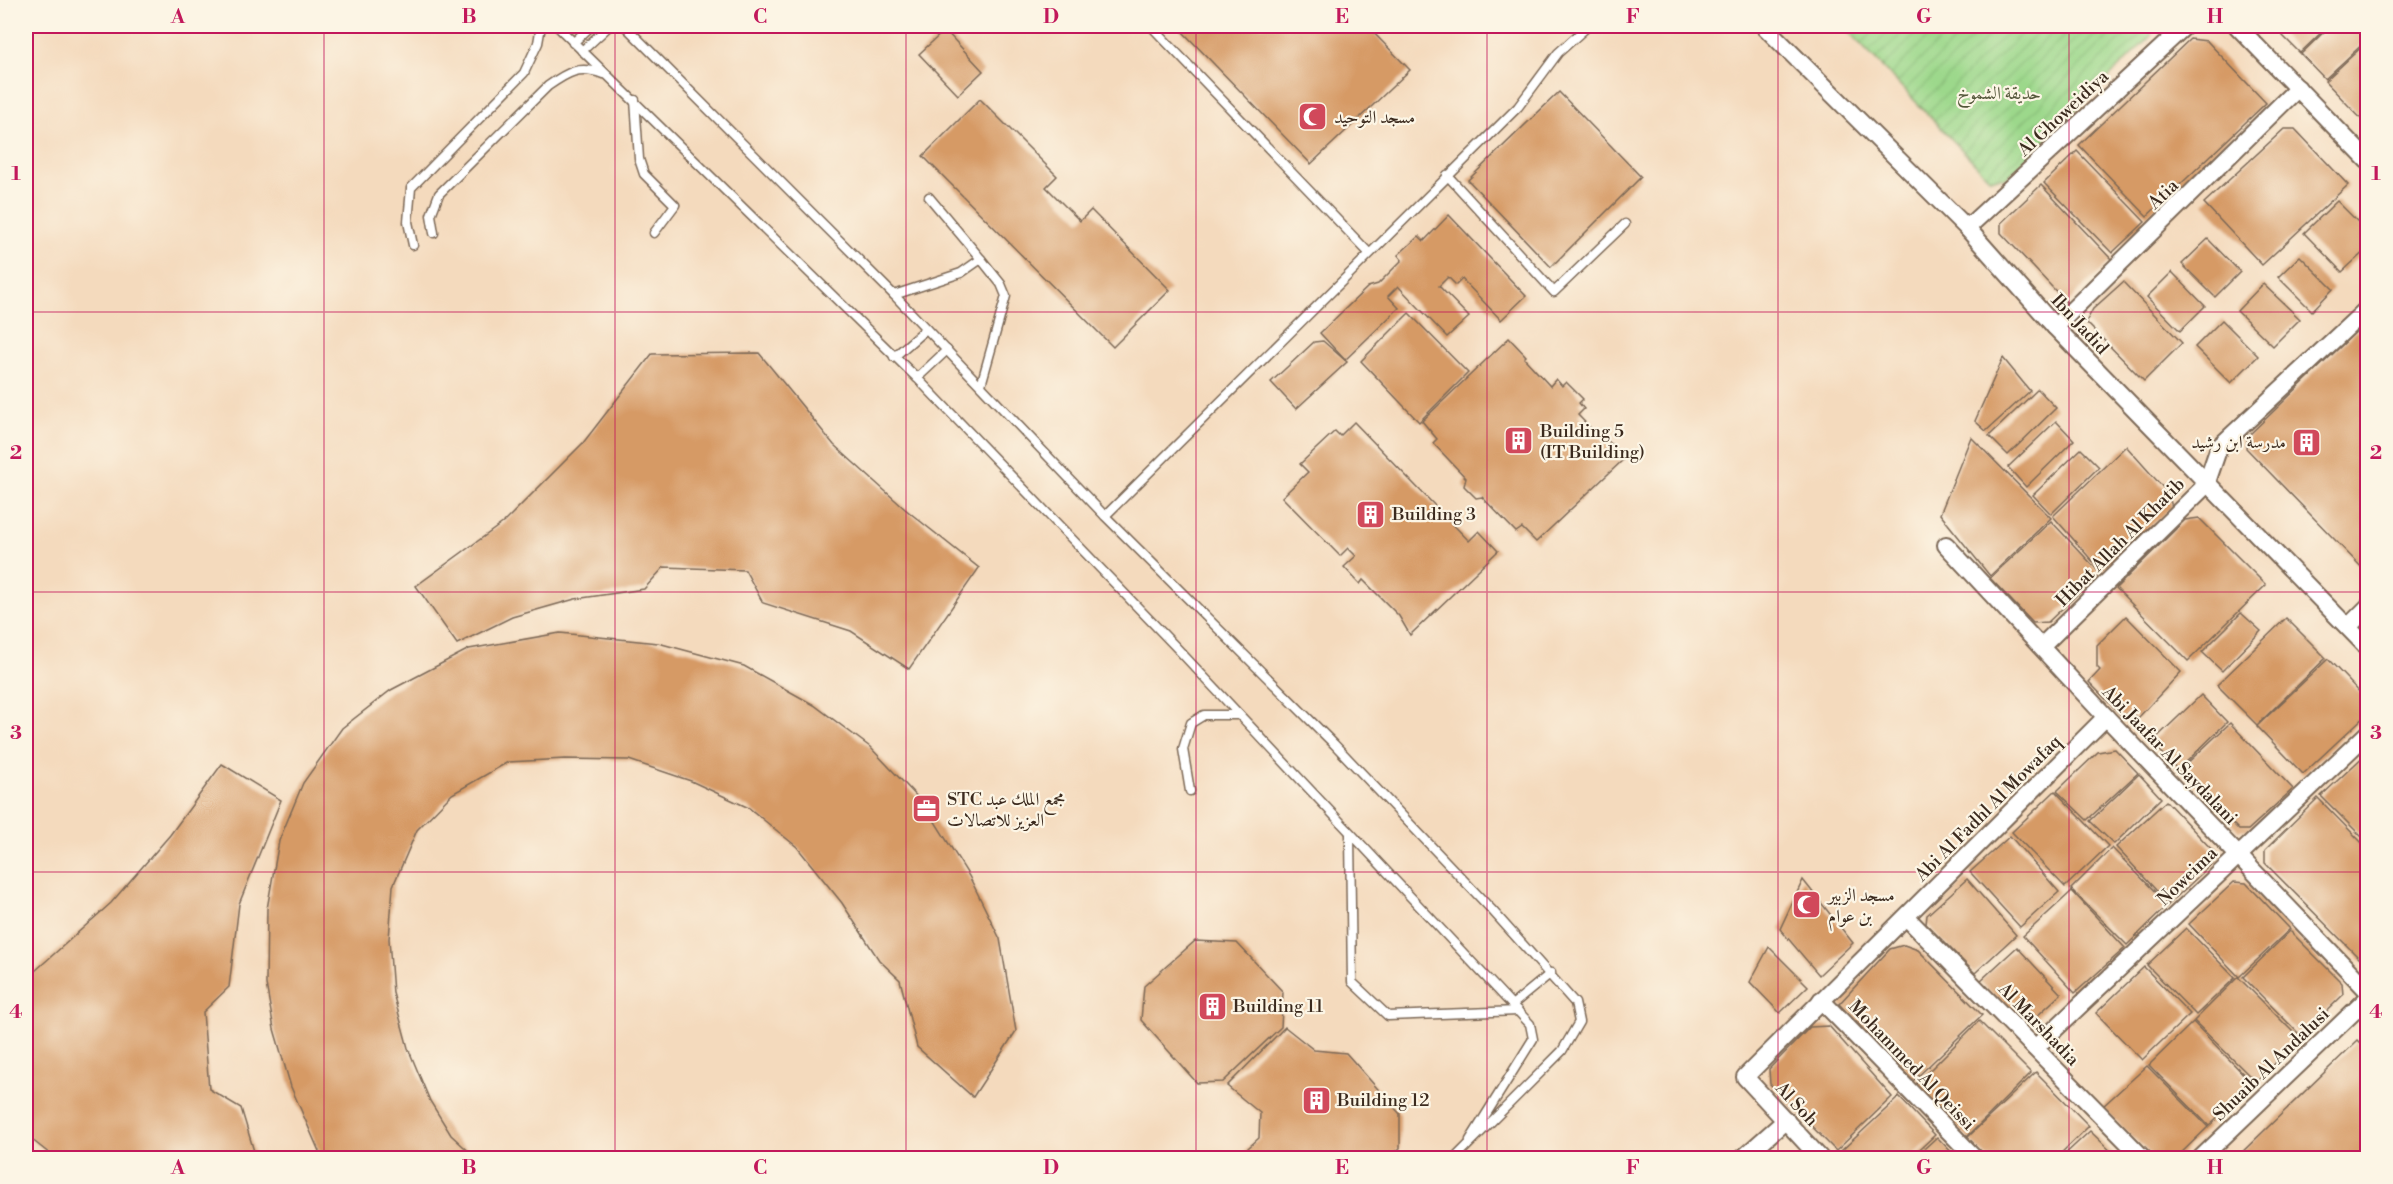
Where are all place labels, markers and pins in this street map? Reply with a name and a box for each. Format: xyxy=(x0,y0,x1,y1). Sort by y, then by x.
mosque icon: مسجد التوحيد xyxy=(1297,101,1329,133)
place label: مسجد التوحيد xyxy=(1334,106,1415,129)
place label: Building 5 (IT Building) xyxy=(1539,420,1645,464)
building icon: Building 5 (IT Building) xyxy=(1503,425,1535,457)
building icon: مدرسة ابن رشيد xyxy=(2291,426,2323,458)
place label: مدرسة ابن رشيد xyxy=(2191,431,2286,454)
building icon: Building 3 xyxy=(1355,498,1387,530)
place label: Building 3 xyxy=(1391,503,1476,526)
place label: STC مجمع الملك عبد العزيز للاتصالات xyxy=(947,788,1065,832)
office icon: STC مجمع الملك عبد العزيز للاتصالات xyxy=(910,793,942,825)
place label: مسجد الزبير بن عوام xyxy=(1826,884,1895,932)
mosque icon: مسجد الزبير بن عوام xyxy=(1791,889,1823,921)
building icon: Building 11 xyxy=(1196,990,1228,1022)
place label: Building 11 xyxy=(1232,995,1323,1018)
building icon: Building 12 xyxy=(1300,1084,1332,1116)
place label: Building 12 xyxy=(1336,1089,1429,1112)

